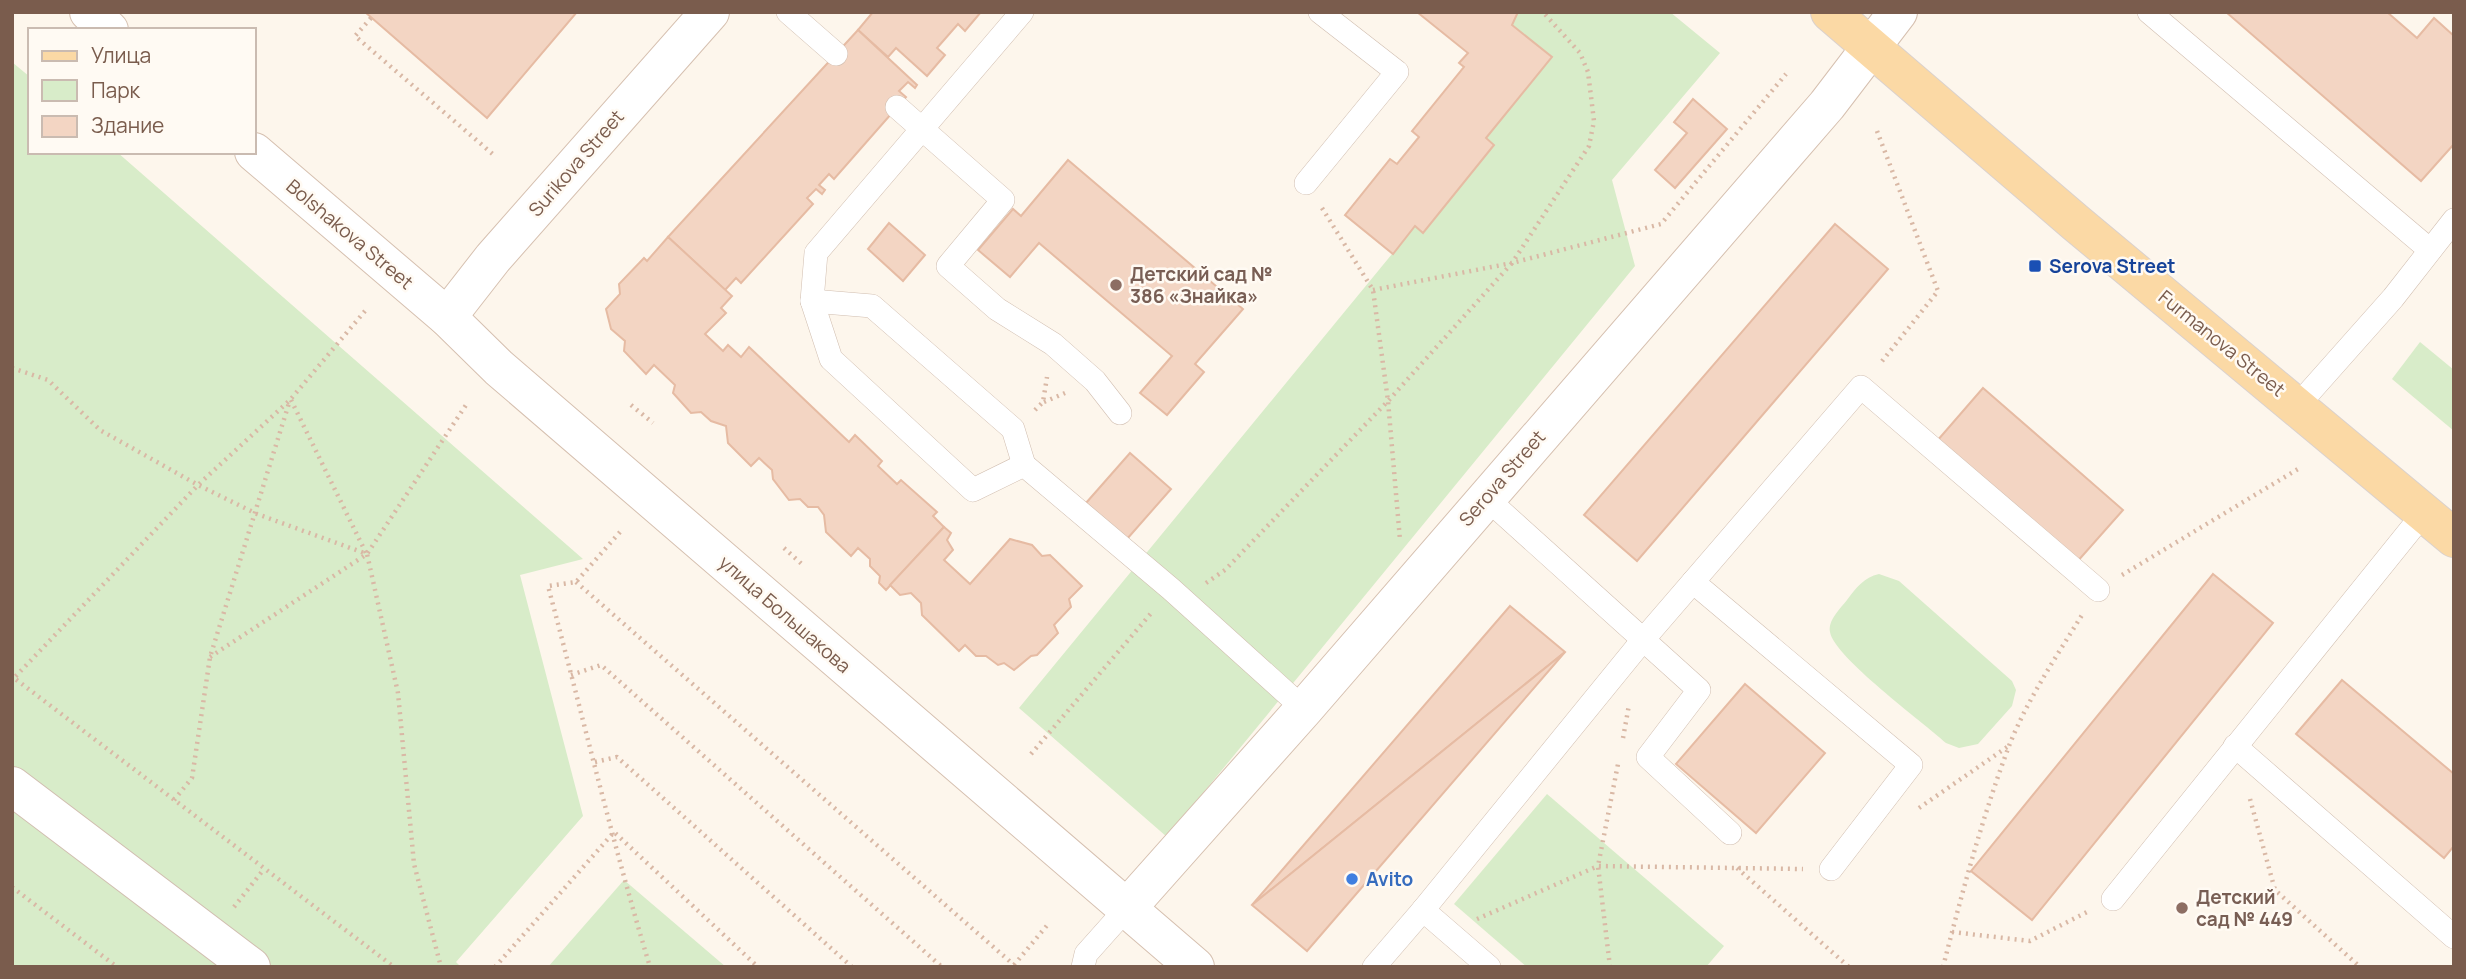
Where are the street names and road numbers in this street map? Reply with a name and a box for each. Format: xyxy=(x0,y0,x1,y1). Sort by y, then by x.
street label: Surikova Street xyxy=(522,104,630,222)
street label: Bolshakova Street xyxy=(281,173,419,295)
street label: Furmanova Street xyxy=(2153,284,2291,402)
street label: Serova Street xyxy=(1453,424,1551,532)
street label: улица Большакова xyxy=(713,549,857,679)

